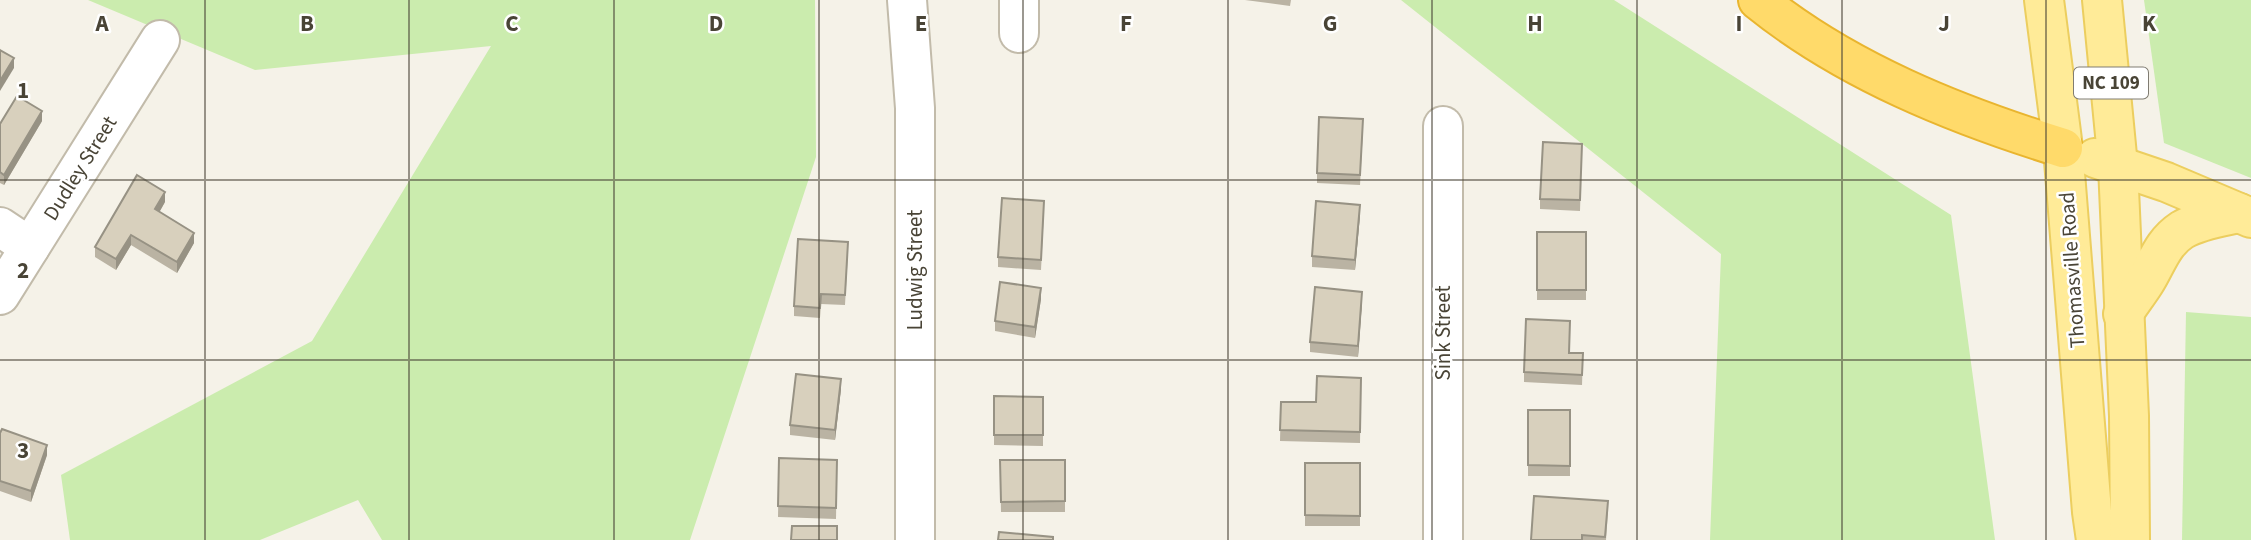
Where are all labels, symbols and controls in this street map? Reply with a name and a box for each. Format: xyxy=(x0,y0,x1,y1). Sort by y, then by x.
text: A xyxy=(94,7,109,40)
text: B xyxy=(300,7,314,40)
text: C xyxy=(505,7,519,40)
text: D xyxy=(709,7,723,40)
text: E xyxy=(915,7,927,40)
text: F xyxy=(1120,7,1132,40)
text: G xyxy=(1323,7,1337,40)
text: H xyxy=(1527,7,1543,40)
text: I xyxy=(1736,7,1742,40)
text: J xyxy=(1938,7,1950,40)
text: K xyxy=(2142,7,2157,40)
road number: NC 109 xyxy=(2074,68,2148,99)
text: 1 xyxy=(17,74,29,107)
street label: Dudley Street xyxy=(36,110,124,226)
street label: Thomasville Road xyxy=(2052,191,2092,349)
street label: Ludwig Street xyxy=(900,210,930,330)
text: 2 xyxy=(17,254,29,287)
street label: Sink Street xyxy=(1428,285,1458,381)
text: 3 xyxy=(17,434,29,467)

